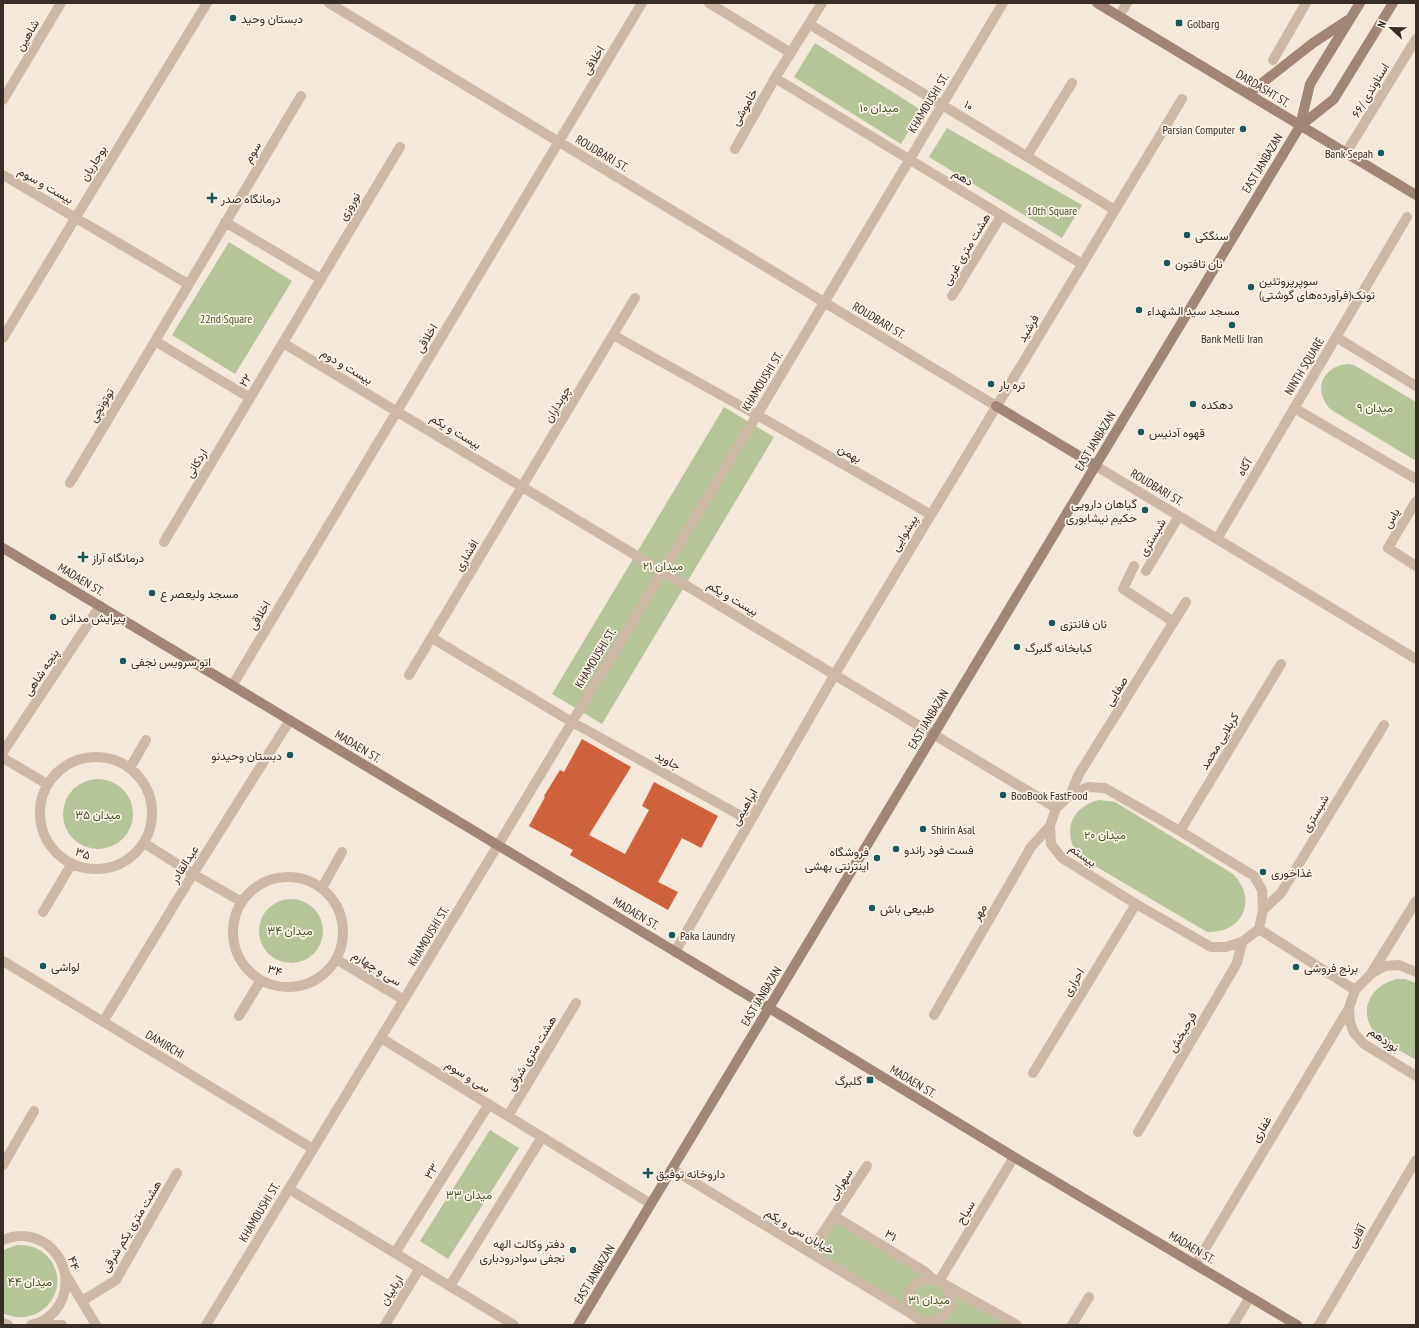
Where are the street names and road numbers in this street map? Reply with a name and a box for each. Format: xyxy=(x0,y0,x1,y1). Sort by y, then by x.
street label: شاهین xyxy=(12,16,43,54)
street label: اخلاقی xyxy=(579,43,608,78)
street label: اسناوندی /۶۶ xyxy=(1348,60,1393,120)
street label: DARDASHT ST. xyxy=(1233,66,1293,110)
street label: KHAMOUSHI ST. xyxy=(904,70,952,136)
street label: خاموشی xyxy=(727,86,761,129)
street label: ۱۰ xyxy=(961,96,977,114)
street label: EAST JANBAZAN xyxy=(1238,130,1286,196)
street label: ROUDBARI ST. xyxy=(573,131,631,175)
street label: سوم xyxy=(240,139,265,166)
street label: بوجاریان xyxy=(76,142,111,184)
street label: بیست و سوم xyxy=(15,163,76,208)
street label: دهم xyxy=(949,165,976,190)
street label: نوروزی xyxy=(335,189,364,223)
street label: هشت متری غربی xyxy=(939,210,994,288)
street label: ROUDBARI ST. xyxy=(850,298,908,342)
street label: فرشید xyxy=(1014,312,1043,345)
street label: اخلاقی xyxy=(412,321,441,356)
street label: NINTH SQUARE xyxy=(1281,334,1327,398)
street label: بیست و دوم xyxy=(318,345,376,388)
street label: KHAMOUSHI ST. xyxy=(738,348,786,414)
street label: ۲۲ xyxy=(235,371,255,389)
street label: چوبداران xyxy=(540,383,575,426)
street label: توتونچی xyxy=(85,385,118,425)
street label: EAST JANBAZAN xyxy=(1071,408,1119,474)
street label: بیست و یکم xyxy=(427,410,484,453)
street label: بهمن xyxy=(835,440,865,467)
street label: اردکانی xyxy=(182,446,211,481)
street label: آگاه xyxy=(1233,454,1256,479)
street label: ROUDBARI ST. xyxy=(1128,465,1186,509)
street label: یاس xyxy=(1379,505,1404,531)
street label: پیشوایی xyxy=(887,512,922,554)
street label: شبستری xyxy=(1135,515,1170,559)
street label: افشاری xyxy=(451,537,482,574)
street label: MADAEN ST. xyxy=(55,559,107,599)
street label: بیست و یکم xyxy=(704,577,761,620)
street label: اخلاقی xyxy=(245,598,274,633)
street label: KHAMOUSHI ST. xyxy=(571,625,619,691)
street label: پنجه شاهی xyxy=(20,645,63,699)
street label: صفایی xyxy=(1101,673,1132,709)
street label: EAST JANBAZAN xyxy=(904,686,952,752)
street label: کربلایی محمد xyxy=(1196,710,1243,773)
street label: MADAEN ST. xyxy=(332,726,384,766)
street label: جاوید xyxy=(652,747,683,774)
street label: ابراهیمی xyxy=(727,786,761,829)
street label: شبستری xyxy=(1298,791,1333,835)
street label: بیستم xyxy=(1066,840,1100,871)
street label: عبدالقادر xyxy=(166,842,202,887)
street label: ۳۵ xyxy=(73,843,93,863)
street label: MADAEN ST. xyxy=(610,893,662,933)
street label: مهر xyxy=(968,901,991,924)
street label: KHAMOUSHI ST. xyxy=(404,903,452,969)
street label: سی و چهارم xyxy=(349,947,404,990)
street label: ۳۴ xyxy=(266,961,284,979)
street label: EAST JANBAZAN xyxy=(737,963,785,1029)
street label: احراری xyxy=(1059,965,1088,999)
street label: فرحبخش xyxy=(1164,1009,1201,1055)
street label: هشت متری شرقی xyxy=(503,1013,560,1094)
street label: نوزدهم xyxy=(1365,1023,1402,1056)
street label: DAMIRCHI xyxy=(143,1027,187,1061)
street label: سی و سوم xyxy=(442,1056,493,1096)
street label: MADAEN ST. xyxy=(887,1061,939,1101)
street label: غفاری xyxy=(1247,1113,1275,1145)
street label: ۳۳ xyxy=(420,1160,442,1182)
street label: سهرابی xyxy=(824,1165,857,1203)
street label: هشت متری یکم شرقی xyxy=(98,1177,165,1275)
street label: KHAMOUSHI ST. xyxy=(235,1179,283,1245)
street label: سیاح xyxy=(952,1197,980,1228)
street label: خیابان سی و یکم xyxy=(762,1204,837,1258)
street label: آقایی xyxy=(1343,1220,1370,1251)
street label: ۳۱ xyxy=(882,1226,900,1244)
street label: MADAEN ST. xyxy=(1166,1227,1218,1267)
street label: EAST JANBAZAN xyxy=(570,1241,618,1307)
street label: ۴۴ xyxy=(65,1254,83,1272)
street label: اربابیان xyxy=(376,1272,407,1308)

